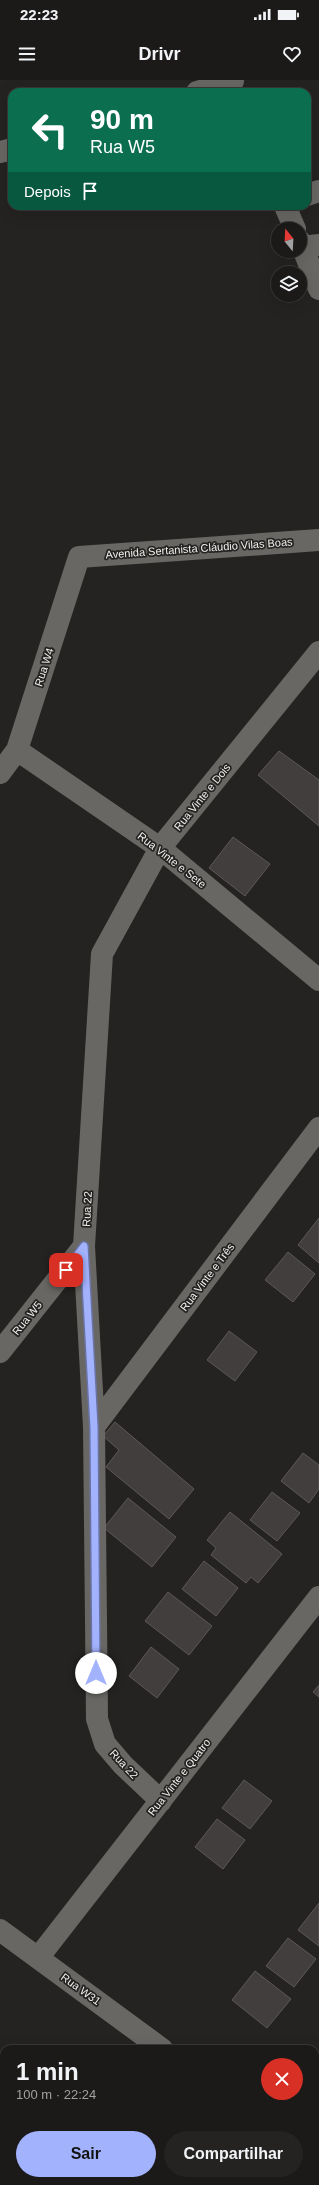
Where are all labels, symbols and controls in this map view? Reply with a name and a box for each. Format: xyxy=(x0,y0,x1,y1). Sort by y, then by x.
text: 22:23 xyxy=(20,6,58,23)
icon: menu xyxy=(16,43,38,65)
icon: heart xyxy=(281,43,303,65)
text: Drivr xyxy=(138,44,181,64)
icon: left xyxy=(24,104,76,156)
text: 90 m xyxy=(90,104,154,135)
text: Rua W5 xyxy=(90,137,155,157)
icon: arrive xyxy=(79,180,101,202)
text: Depois xyxy=(24,183,71,200)
north arrow xyxy=(271,222,307,258)
map controls xyxy=(271,222,307,302)
button: layers xyxy=(271,266,307,302)
street label: Avenida Sertanista Cláudio Vilas Boas xyxy=(105,535,293,561)
street label: Rua W4 xyxy=(32,646,56,688)
street label: Rua Vinte e Dois xyxy=(171,761,233,833)
street label: Rua Vinte e Sete xyxy=(136,830,208,890)
street label: Rua 22 xyxy=(80,1191,94,1227)
street label: Rua Vinte e Três xyxy=(178,1240,237,1313)
pin xyxy=(49,1253,83,1287)
icon: arrive xyxy=(55,1259,77,1281)
street label: Rua W5 xyxy=(10,1299,44,1337)
position arrow xyxy=(75,1652,117,1694)
street label: Rua Vinte e Quatro xyxy=(145,1736,213,1818)
street label: Rua 22 xyxy=(108,1747,140,1781)
street label: Rua W31 xyxy=(59,1971,103,2007)
text: 1 min xyxy=(16,2058,79,2085)
button: close xyxy=(261,2058,303,2100)
text: 100 m · 22:24 xyxy=(16,2087,96,2102)
button: Sair xyxy=(16,2131,156,2177)
button: Compartilhar xyxy=(164,2131,303,2177)

